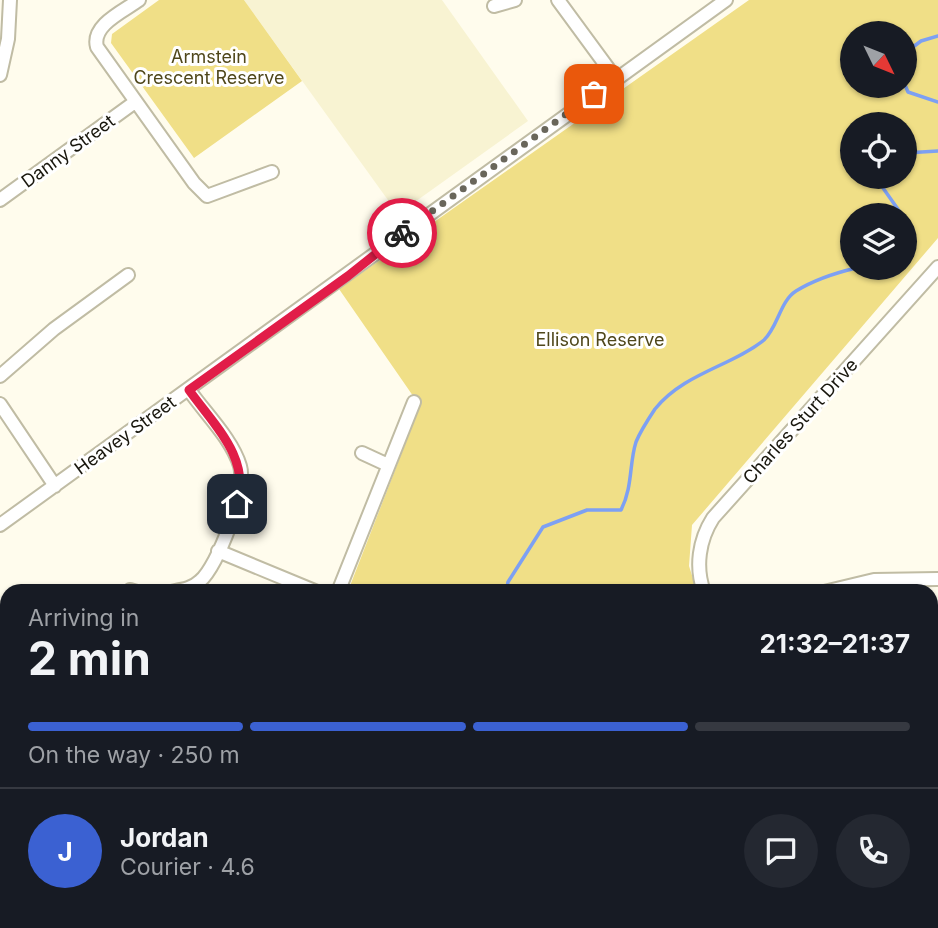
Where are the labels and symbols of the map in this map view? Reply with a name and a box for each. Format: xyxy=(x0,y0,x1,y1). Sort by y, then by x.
north arrow xyxy=(840,21,917,98)
park label: Armstein Crescent Reserve xyxy=(133,46,285,88)
pin xyxy=(564,64,624,124)
street label: Danny Street xyxy=(17,110,119,192)
courier xyxy=(367,198,437,268)
park label: Ellison Reserve xyxy=(535,329,665,350)
street label: Charles Sturt Drive xyxy=(738,354,862,488)
street label: Heavey Street xyxy=(70,391,180,479)
pin xyxy=(207,474,267,534)

